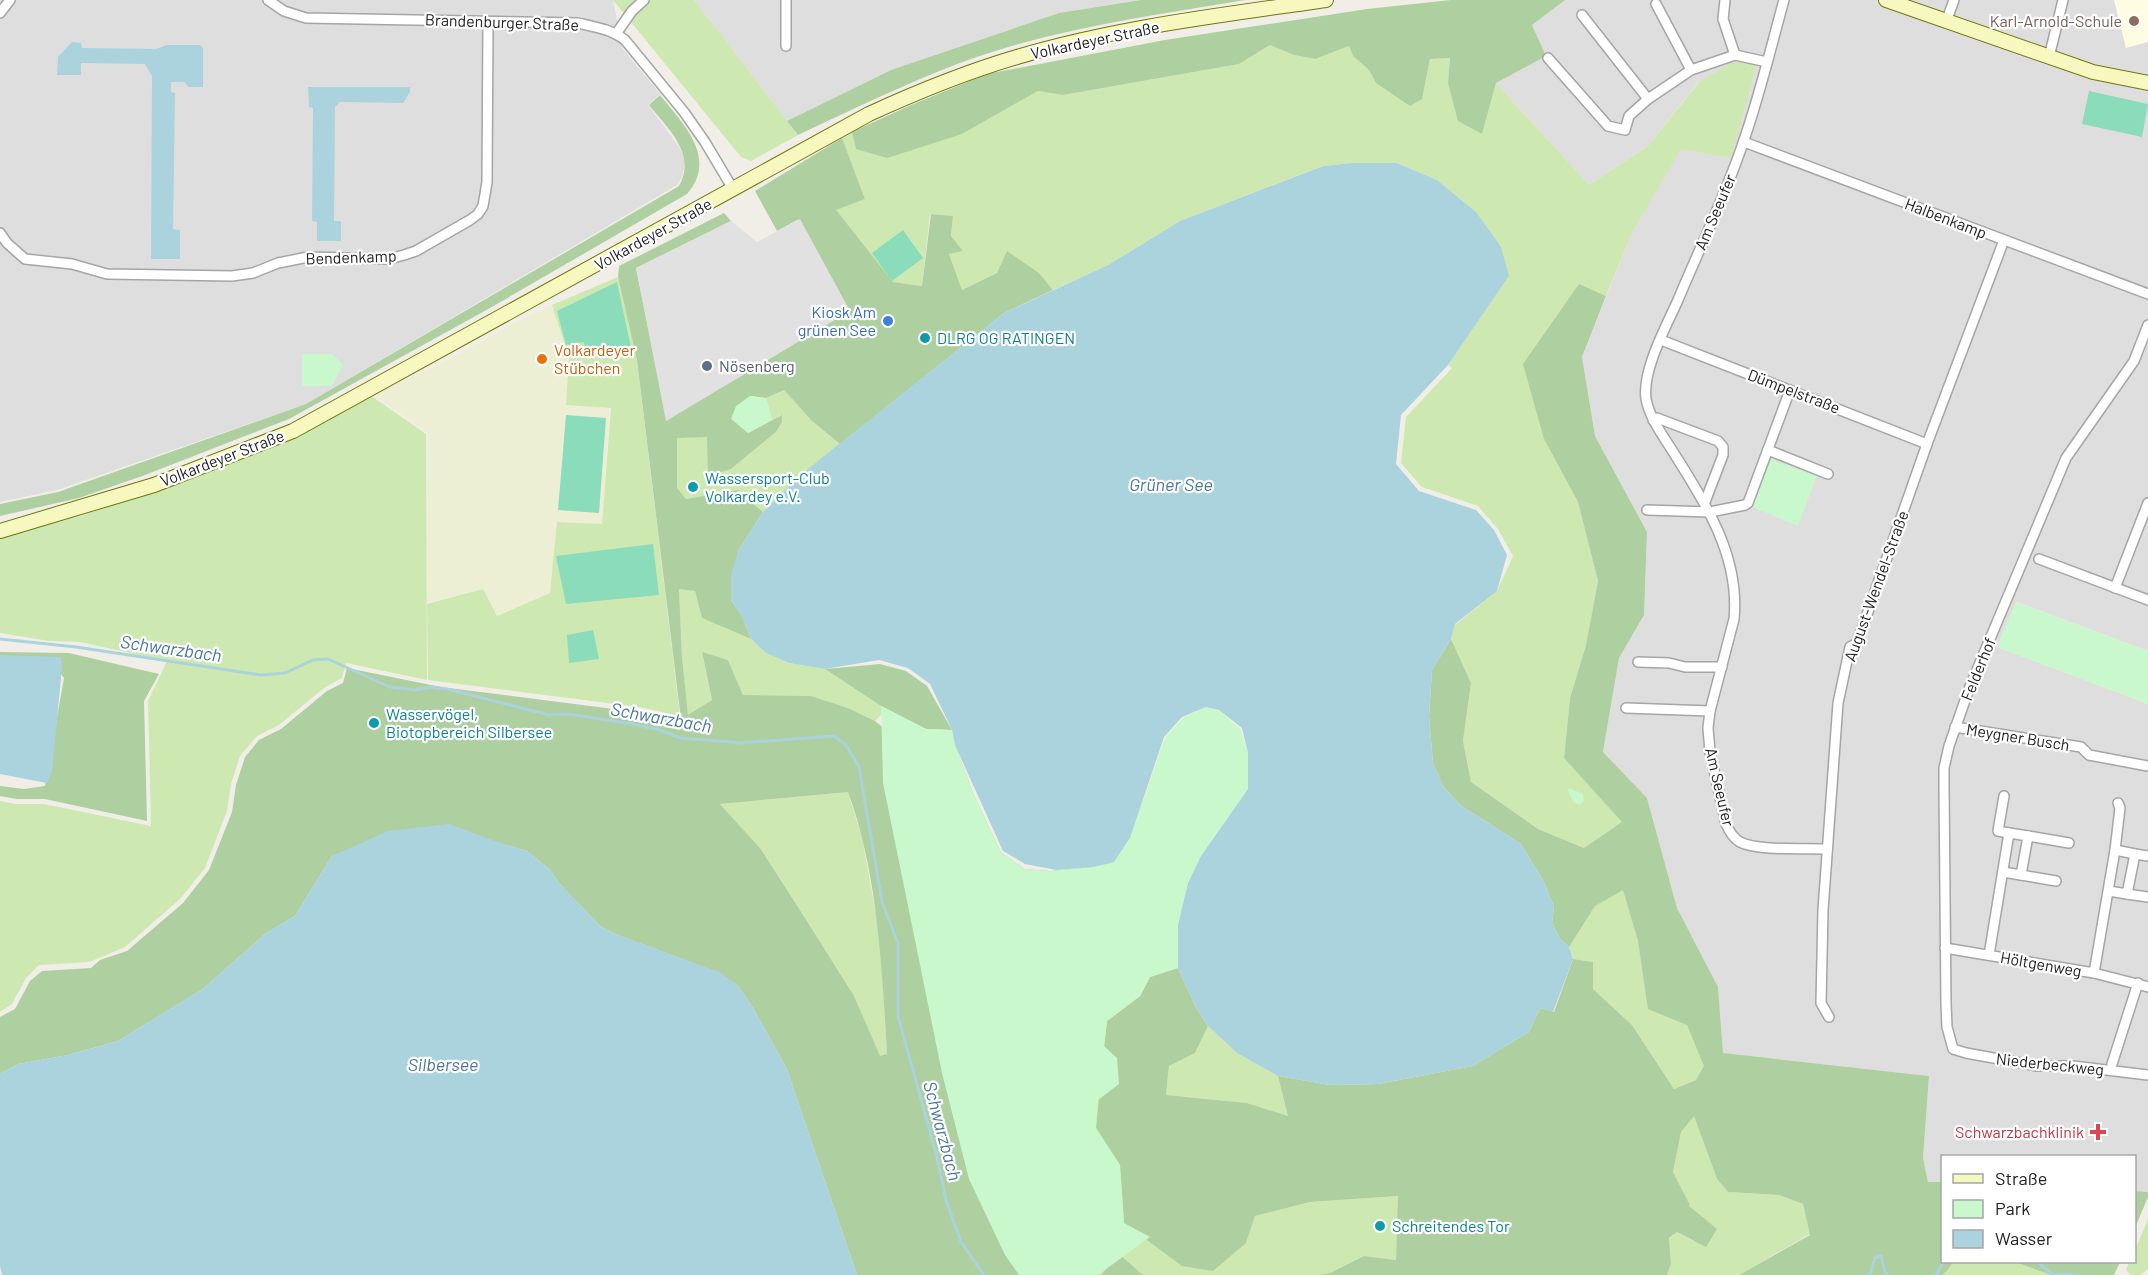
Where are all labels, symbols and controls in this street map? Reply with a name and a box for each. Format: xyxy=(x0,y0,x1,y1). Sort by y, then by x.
street label: Brandenburger Straße xyxy=(425,9,579,34)
place label: Karl-Arnold-Schule xyxy=(1990,11,2122,30)
marker: Karl-Arnold-Schule xyxy=(2127,14,2141,28)
street label: Volkardeyer Straße xyxy=(1029,17,1161,62)
street label: Am Seeufer xyxy=(1690,171,1739,253)
street label: Volkardeyer Straße xyxy=(591,193,715,274)
street label: Halbenkamp xyxy=(1903,193,1990,242)
street label: Bendenkamp xyxy=(305,245,397,268)
place label: Kiosk Am grünen See xyxy=(798,302,876,339)
marker: Kiosk Am grünen See xyxy=(881,314,895,328)
place label: DLRG OG RATINGEN xyxy=(937,328,1075,347)
marker: DLRG OG RATINGEN xyxy=(918,331,932,345)
place label: Volkardeyer Stübchen xyxy=(554,340,636,377)
marker: Volkardeyer Stübchen xyxy=(535,352,549,366)
place label: Nösenberg xyxy=(719,356,795,375)
marker: Nösenberg xyxy=(700,359,714,373)
street label: Dümpelstraße xyxy=(1745,364,1843,417)
street label: Volkardeyer Straße xyxy=(157,425,286,490)
place label: Wassersport-Club Volkardey e.V. xyxy=(705,468,830,505)
water label: Grüner See xyxy=(1129,473,1213,495)
marker: Wassersport-Club Volkardey e.V. xyxy=(686,480,700,494)
street label: August-Wendel-Straße xyxy=(1839,508,1912,664)
water label: Schwarzbach xyxy=(119,630,223,666)
street label: Felderhof xyxy=(1956,634,1999,703)
water label: Schwarzbach xyxy=(609,697,713,737)
place label: Wasservögel, Biotopbereich Silbersee xyxy=(386,704,552,741)
marker: Wasservögel, Biotopbereich Silbersee xyxy=(367,716,381,730)
street label: Meygner Busch xyxy=(1965,719,2071,754)
street label: Am Seeufer xyxy=(1702,746,1739,828)
street label: Höltgenweg xyxy=(1999,947,2083,980)
street label: Niederbeckweg xyxy=(1995,1048,2105,1079)
water label: Silbersee xyxy=(408,1053,478,1075)
water label: Schwarzbach xyxy=(919,1079,967,1183)
place label: Schwarzbachklinik xyxy=(1955,1122,2084,1141)
marker: Schwarzbachklinik xyxy=(2089,1123,2107,1141)
legend xyxy=(1941,1155,2136,1263)
text: Straße xyxy=(1995,1167,2047,1189)
text: Park xyxy=(1995,1197,2030,1219)
place label: Schreitendes Tor xyxy=(1392,1216,1510,1235)
marker: Schreitendes Tor xyxy=(1373,1219,1387,1233)
text: Wasser xyxy=(1995,1227,2053,1249)

